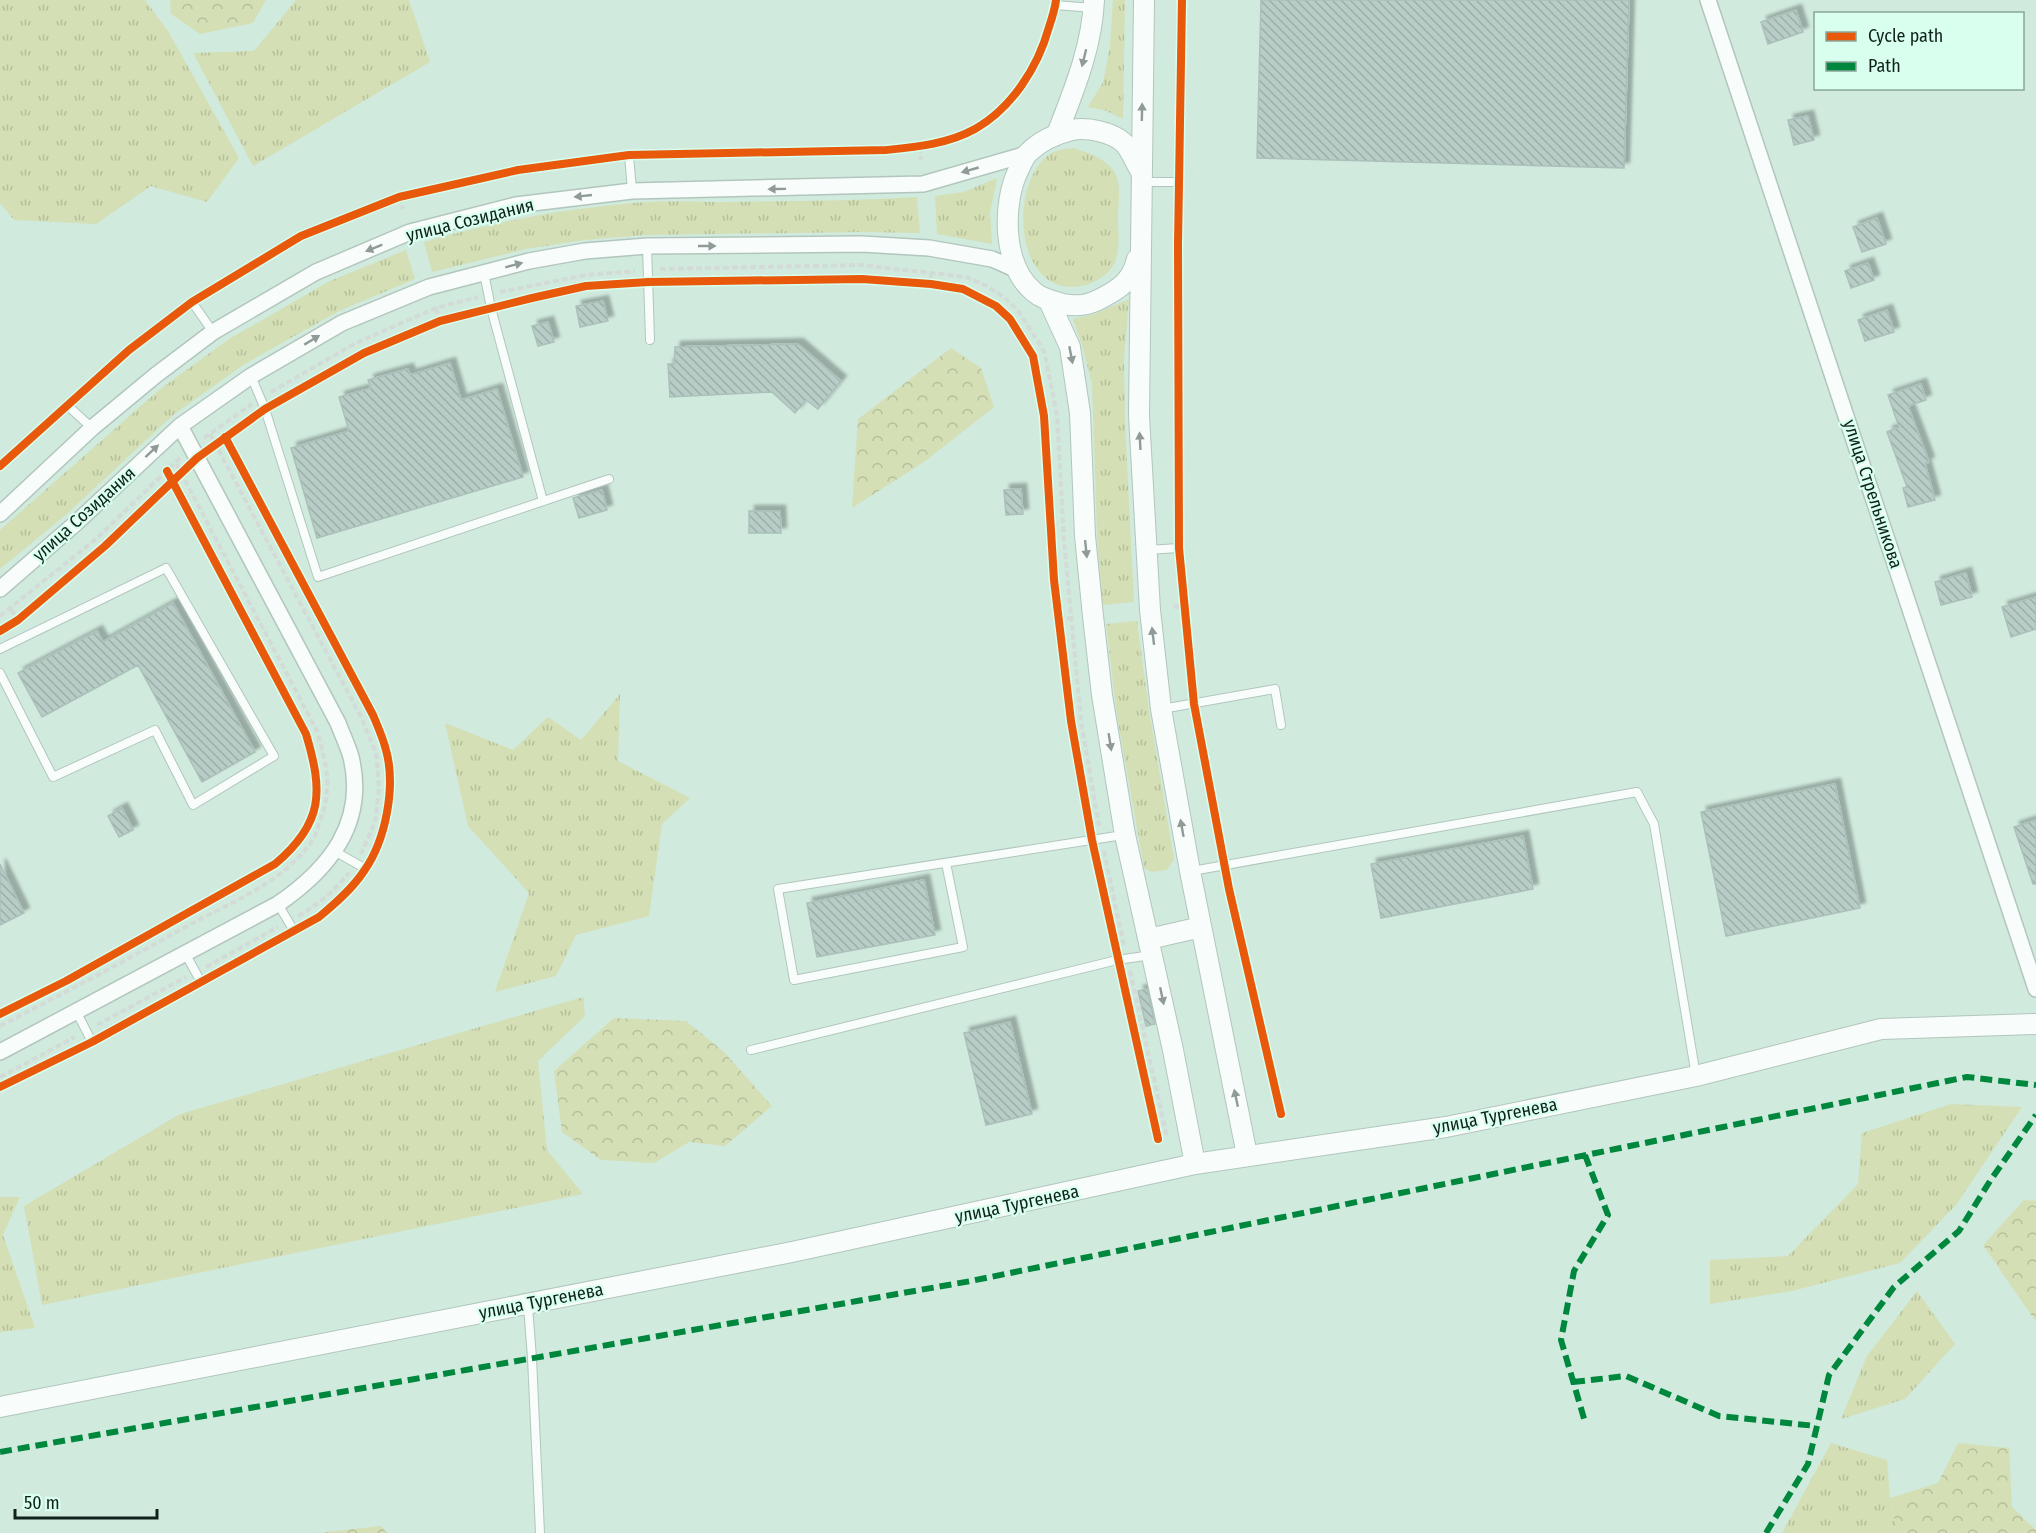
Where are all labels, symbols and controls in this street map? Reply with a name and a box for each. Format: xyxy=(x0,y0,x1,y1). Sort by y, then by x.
legend xyxy=(1814,12,2024,90)
text: Cycle path xyxy=(1868,25,1943,47)
one-way arrow xyxy=(1079,48,1089,67)
text: Path xyxy=(1868,55,1901,77)
one-way arrow xyxy=(1137,102,1147,121)
one-way arrow xyxy=(961,166,979,175)
one-way arrow xyxy=(768,184,787,194)
one-way arrow xyxy=(573,191,592,201)
street label: улица Созидания xyxy=(404,193,536,247)
one-way arrow xyxy=(697,241,716,251)
one-way arrow xyxy=(364,243,382,253)
one-way arrow xyxy=(504,260,523,270)
one-way arrow xyxy=(304,335,321,345)
one-way arrow xyxy=(1067,346,1076,365)
street label: улица Стрельникова xyxy=(1839,417,1908,571)
one-way arrow xyxy=(1136,432,1145,451)
one-way arrow xyxy=(145,444,160,458)
street label: улица Созидания xyxy=(28,462,140,566)
one-way arrow xyxy=(1081,539,1091,558)
one-way arrow xyxy=(1148,626,1158,645)
one-way arrow xyxy=(1105,733,1114,752)
one-way arrow xyxy=(1178,819,1187,838)
one-way arrow xyxy=(1158,987,1167,1006)
one-way arrow xyxy=(1231,1088,1240,1107)
street label: улица Тургенева xyxy=(1431,1093,1559,1139)
street label: улица Тургенева xyxy=(953,1180,1081,1228)
street label: улица Тургенева xyxy=(477,1278,605,1324)
scale bar xyxy=(15,1482,158,1520)
text: 50 m xyxy=(24,1492,60,1514)

